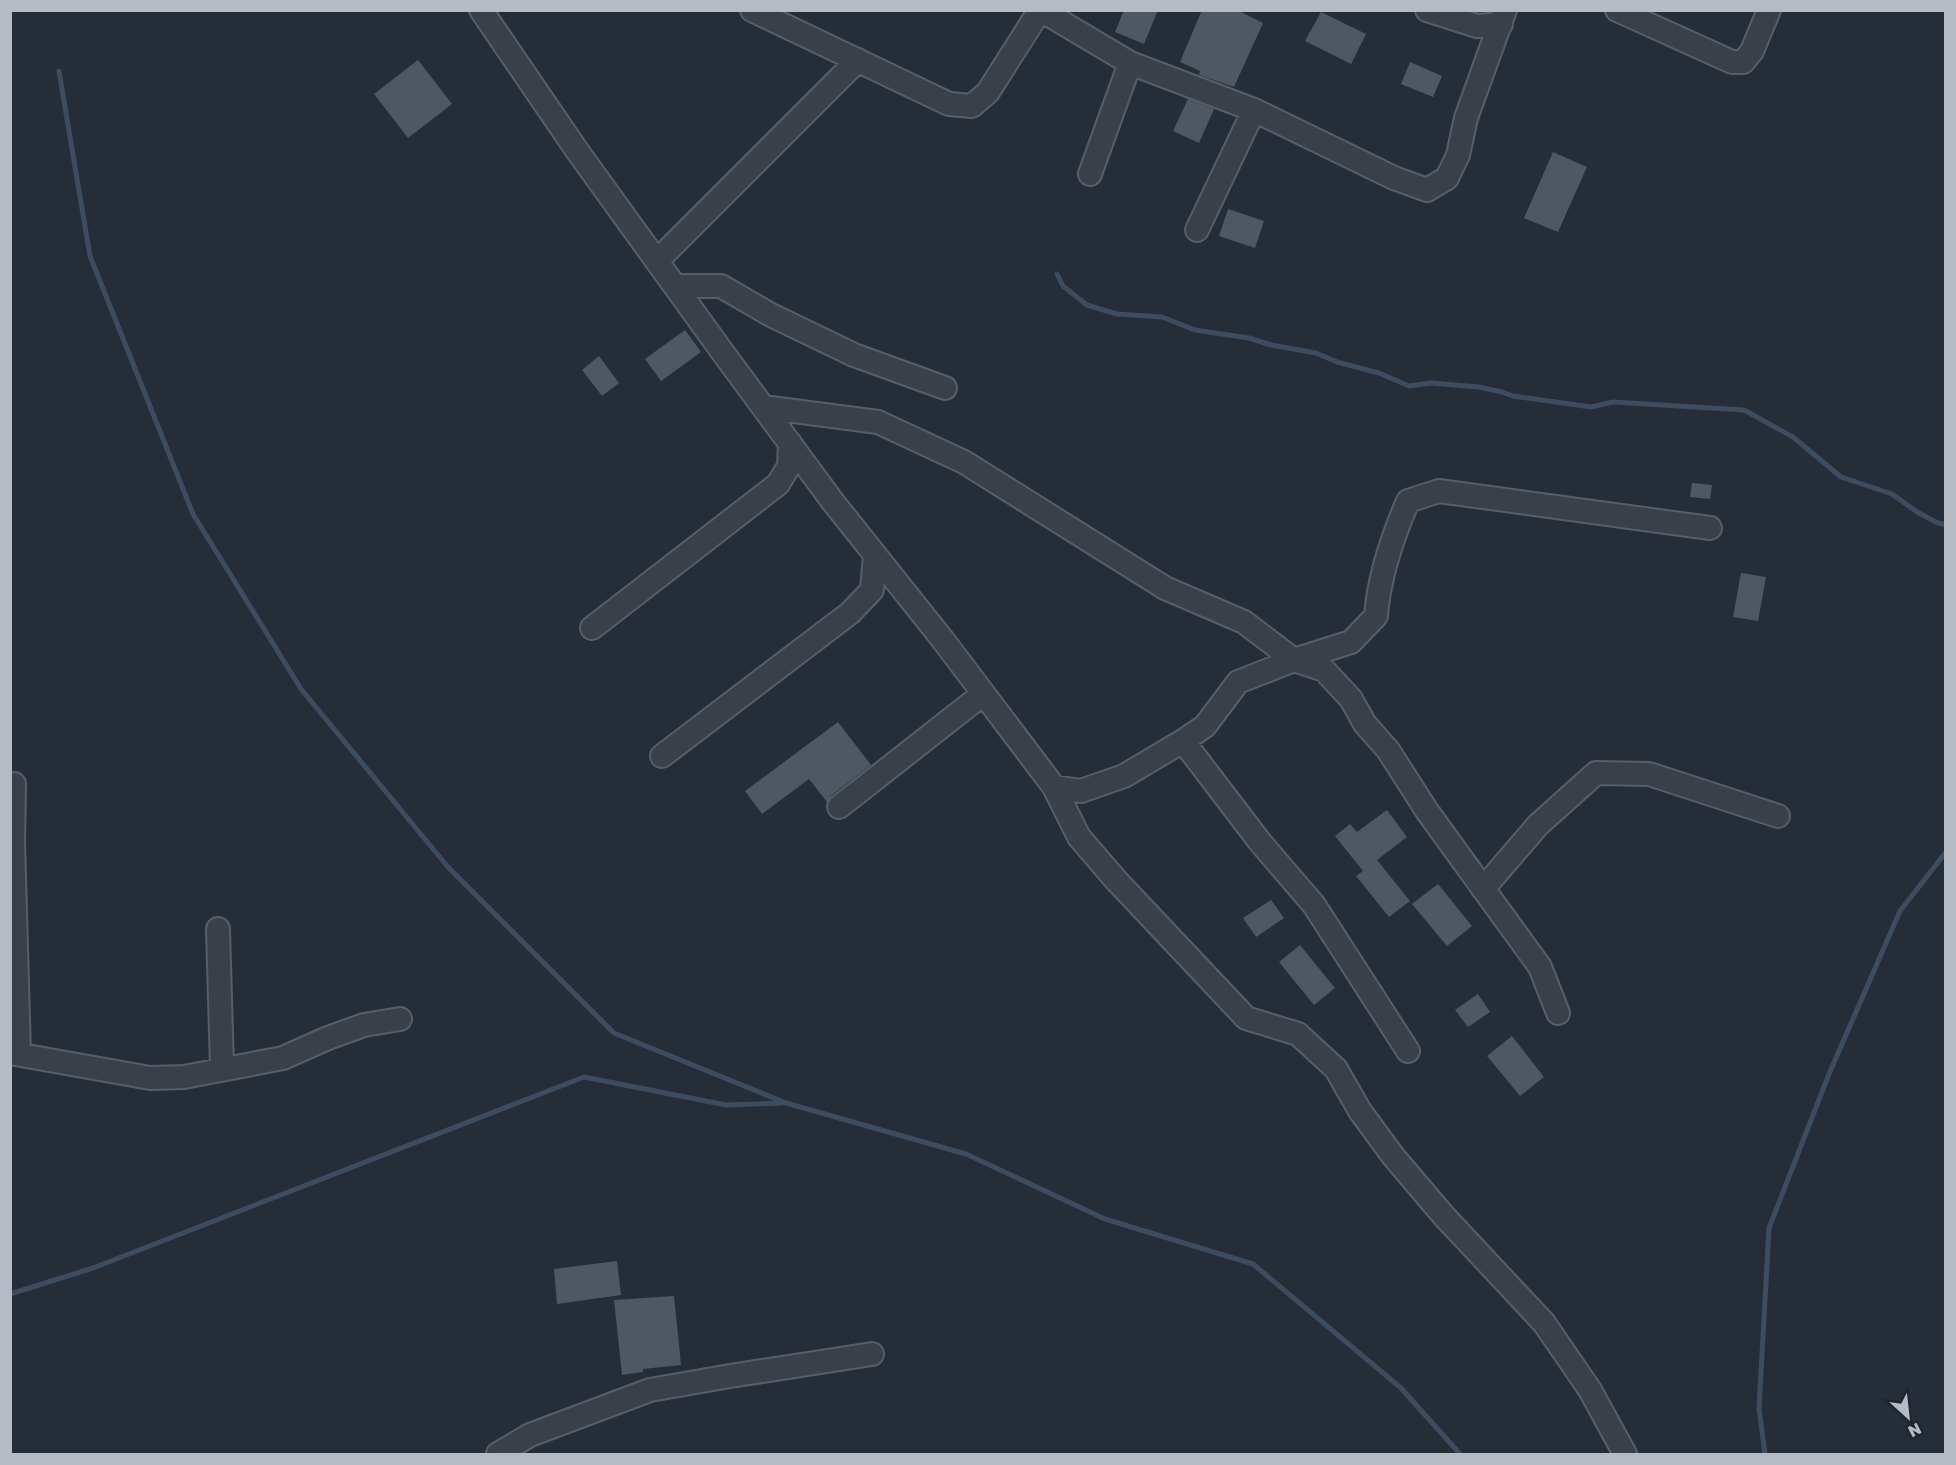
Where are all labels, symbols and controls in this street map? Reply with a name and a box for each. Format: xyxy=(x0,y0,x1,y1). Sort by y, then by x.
north arrow xyxy=(1878,1387,1938,1447)
text: N xyxy=(1905,1419,1925,1442)

